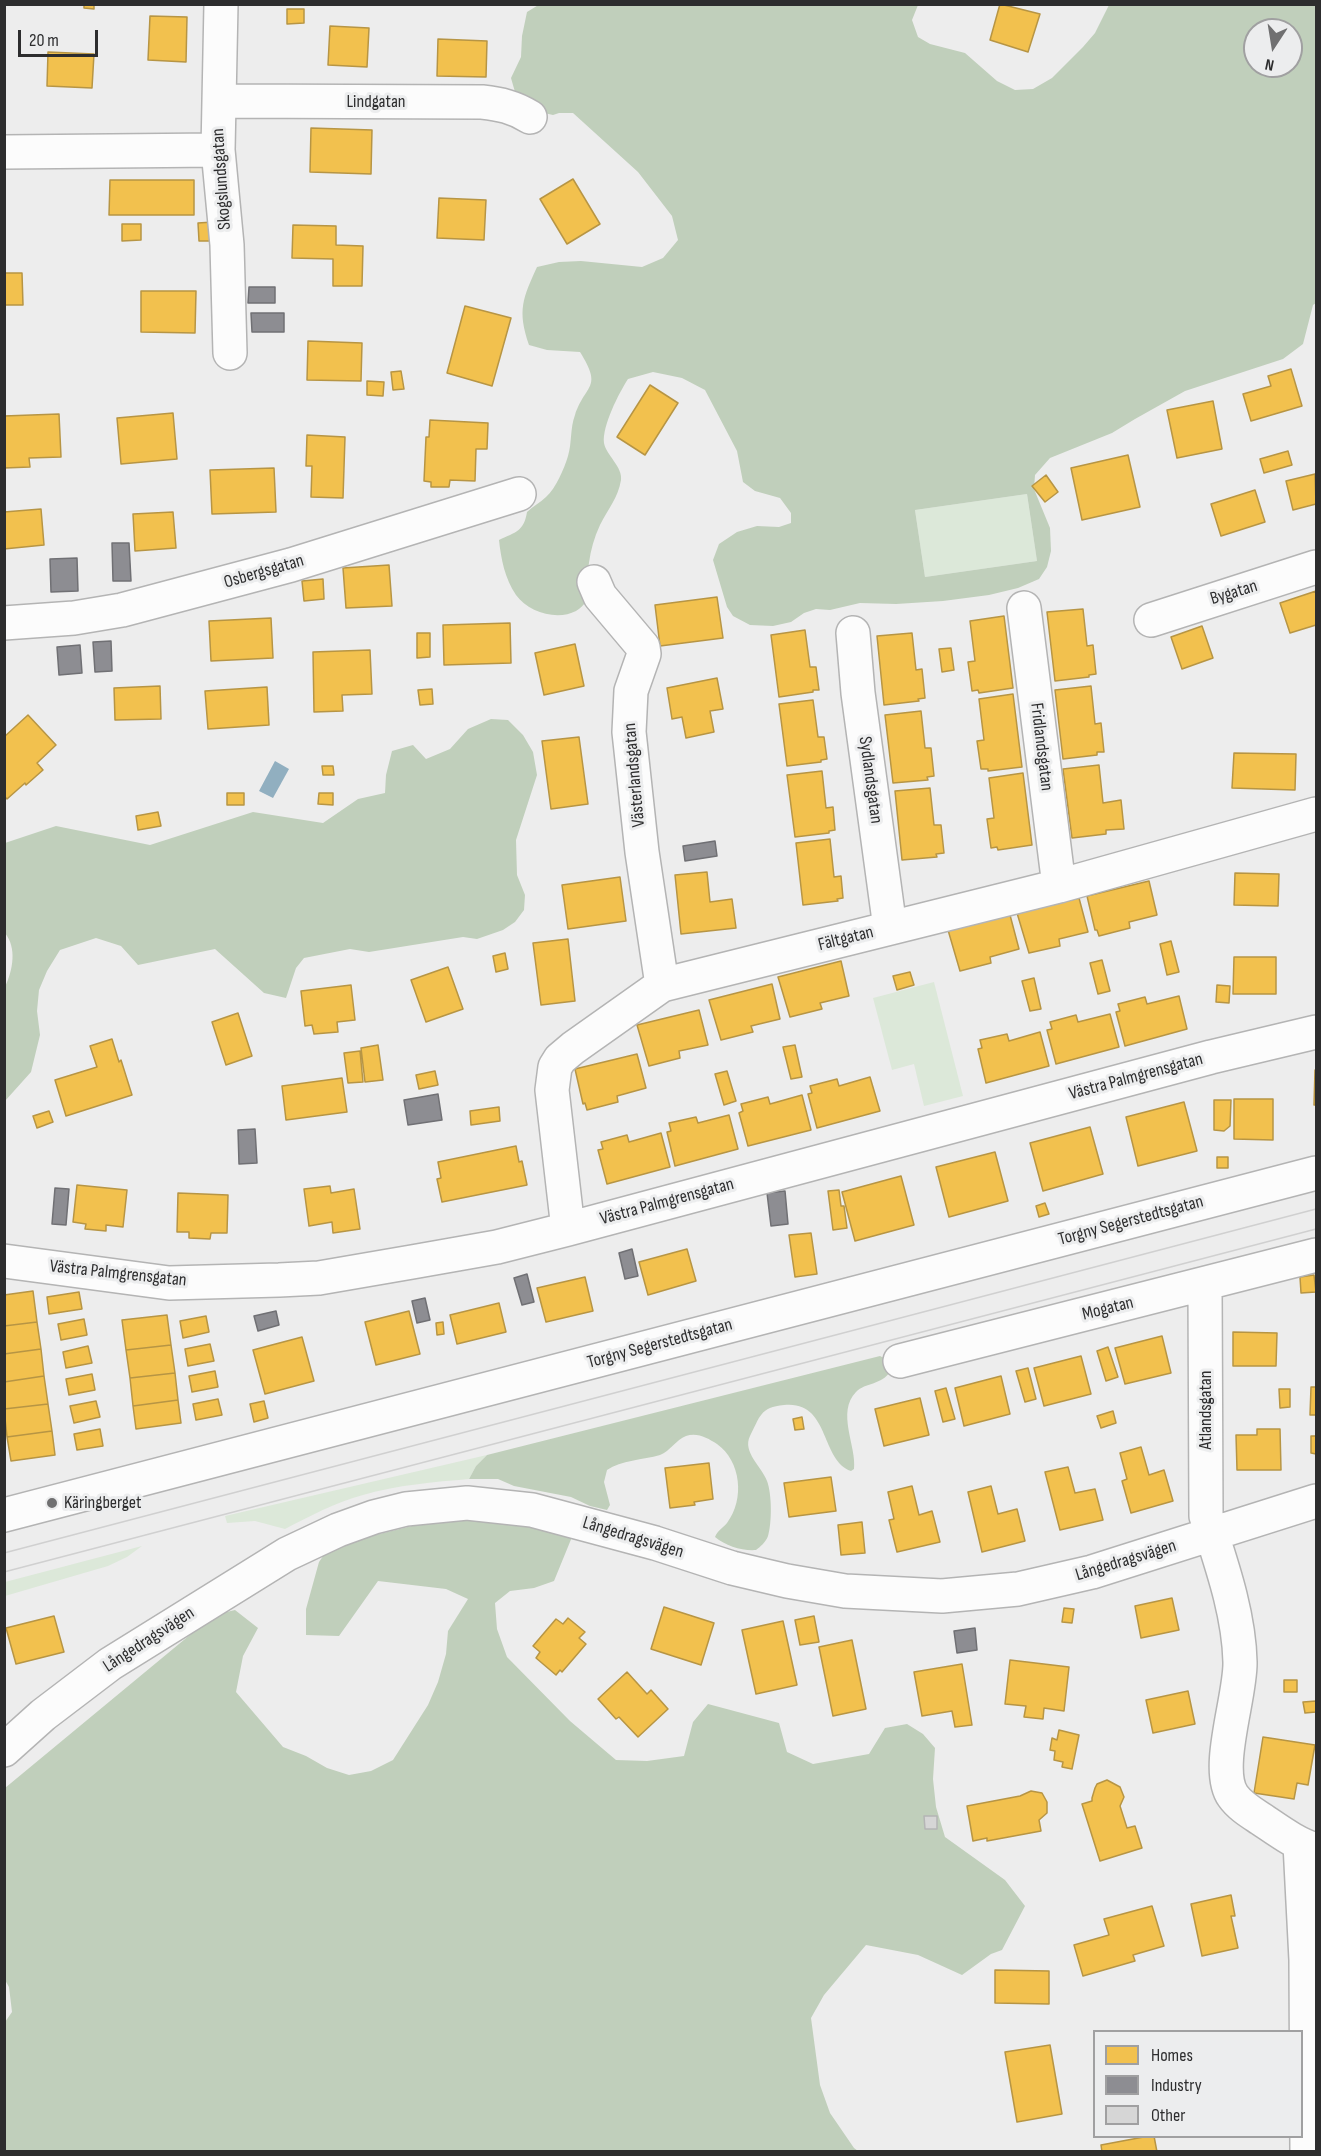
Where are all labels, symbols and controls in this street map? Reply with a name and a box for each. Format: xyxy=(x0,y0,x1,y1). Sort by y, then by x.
scale bar xyxy=(21,18,100,56)
north arrow xyxy=(1243,18,1303,78)
text: 20 m xyxy=(29,30,59,51)
text: N xyxy=(1263,54,1276,74)
street label: Lindgatan xyxy=(346,91,406,113)
street label: Skogslundsgatan xyxy=(208,128,236,230)
street label: Osbergsgatan xyxy=(222,550,306,594)
street label: Bygatan xyxy=(1208,576,1260,610)
street label: Fridlandsgatan xyxy=(1025,702,1057,792)
street label: Västerlandsgatan xyxy=(620,722,650,828)
street label: Sydlandsgatan xyxy=(853,735,887,825)
street label: Fältgatan xyxy=(816,922,876,956)
street label: Västra Palmgrensgatan xyxy=(1067,1049,1205,1105)
street label: Västra Palmgrensgatan xyxy=(598,1174,736,1230)
street label: Torgny Segerstedtsgatan xyxy=(1056,1191,1206,1251)
street label: Västra Palmgrensgatan xyxy=(48,1256,188,1292)
street label: Mogatan xyxy=(1080,1292,1136,1326)
street label: Torgny Segerstedtsgatan xyxy=(585,1314,735,1374)
street label: Atlandsgatan xyxy=(1195,1371,1217,1449)
place label: Käringberget xyxy=(64,1492,142,1514)
marker: Käringberget xyxy=(45,1496,59,1510)
street label: Långedragsvägen xyxy=(580,1512,686,1564)
street label: Långedragsvägen xyxy=(1073,1535,1179,1587)
street label: Långedragsvägen xyxy=(99,1603,199,1677)
legend xyxy=(1093,2030,1303,2138)
text: Homes xyxy=(1151,2045,1193,2066)
text: Industry xyxy=(1151,2075,1202,2096)
text: Other xyxy=(1151,2105,1185,2126)

